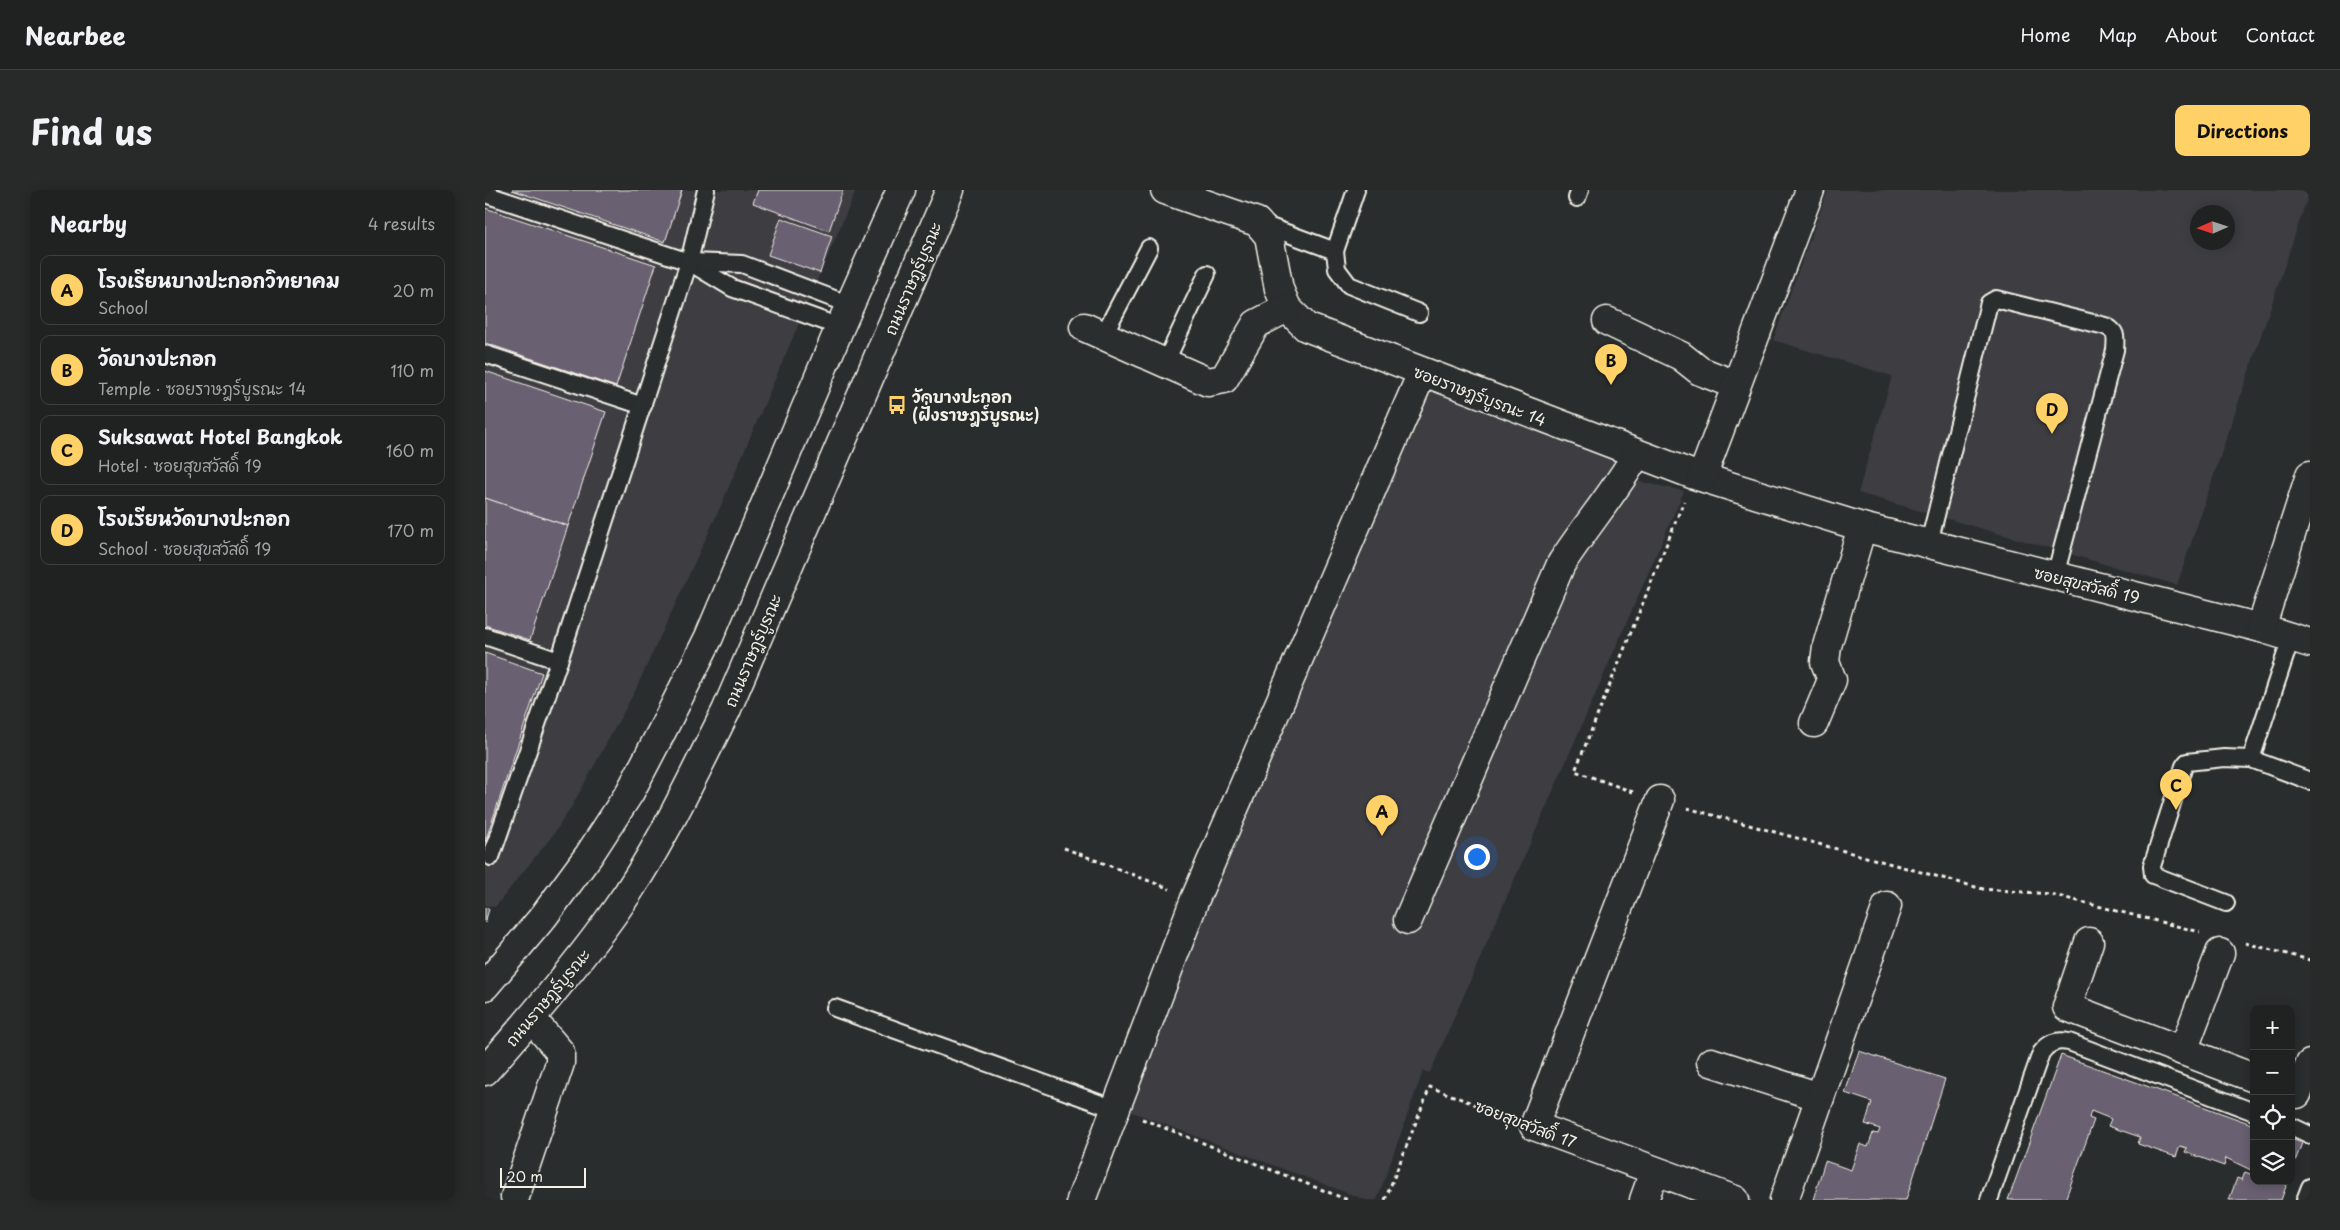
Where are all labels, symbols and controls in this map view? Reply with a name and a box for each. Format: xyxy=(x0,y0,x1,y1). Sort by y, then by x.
text: Nearbee xyxy=(25,17,126,53)
text: Home xyxy=(2020,21,2070,48)
text: Map xyxy=(2098,21,2137,48)
text: About xyxy=(2165,21,2217,48)
text: Contact xyxy=(2245,21,2315,48)
text: Find us xyxy=(30,104,152,157)
button: Directions xyxy=(2175,105,2310,156)
north arrow xyxy=(2190,205,2235,250)
text: Nearby xyxy=(50,207,127,239)
text: 4 results xyxy=(368,211,435,235)
street label: ถนนราษฎร์บูรณะ xyxy=(877,218,949,339)
text: โรงเรียนบางปะกอกวิทยาคม xyxy=(98,266,340,294)
text: A xyxy=(61,278,73,302)
text: 20 m xyxy=(393,278,434,302)
text: School xyxy=(98,295,148,319)
text: วัดบางปะกอก xyxy=(98,344,217,372)
pin: B xyxy=(1595,344,1627,385)
text: B xyxy=(62,358,72,382)
text: 110 m xyxy=(391,358,434,382)
street label: ซอยราษฎร์บูรณะ 14 xyxy=(1409,359,1550,433)
text: Temple · ซอยราษฎร์บูรณะ 14 xyxy=(98,376,306,400)
place label: วัดบางปะกอก (ฝั่งราษฎร์บูรณะ) xyxy=(912,384,1039,427)
pin: D xyxy=(2036,393,2068,434)
bus stop icon: วัดบางปะกอก (ฝั่งราษฎร์บูรณะ) xyxy=(886,394,908,416)
text: Suksawat Hotel Bangkok xyxy=(98,422,343,450)
text: C xyxy=(61,438,73,462)
text: 160 m xyxy=(386,438,434,462)
text: Hotel · ซอยสุขสวัสดิ์ 19 xyxy=(98,453,262,477)
text: โรงเรียนวัดบางปะกอก xyxy=(98,504,290,532)
text: D xyxy=(61,518,73,542)
text: 170 m xyxy=(388,518,434,542)
text: School · ซอยสุขสวัสดิ์ 19 xyxy=(98,536,271,560)
street label: ซอยสุขสวัสดิ์ 19 xyxy=(2031,557,2143,611)
street label: ถนนราษฎร์บูรณะ xyxy=(717,590,789,711)
pin: C xyxy=(2160,769,2192,810)
pin: A xyxy=(1366,795,1398,836)
your location xyxy=(1464,844,1490,870)
street label: ถนนราษฎร์บูรณะ xyxy=(499,943,597,1052)
map controls xyxy=(2250,1005,2295,1185)
button: + xyxy=(2250,1005,2295,1050)
button: − xyxy=(2250,1050,2295,1095)
street label: ซอยสุขสวัสดิ์ 17 xyxy=(1471,1090,1581,1155)
button: locate xyxy=(2250,1095,2295,1140)
button: layers xyxy=(2250,1140,2295,1185)
scale bar xyxy=(500,1165,586,1188)
text: 20 m xyxy=(507,1166,543,1187)

